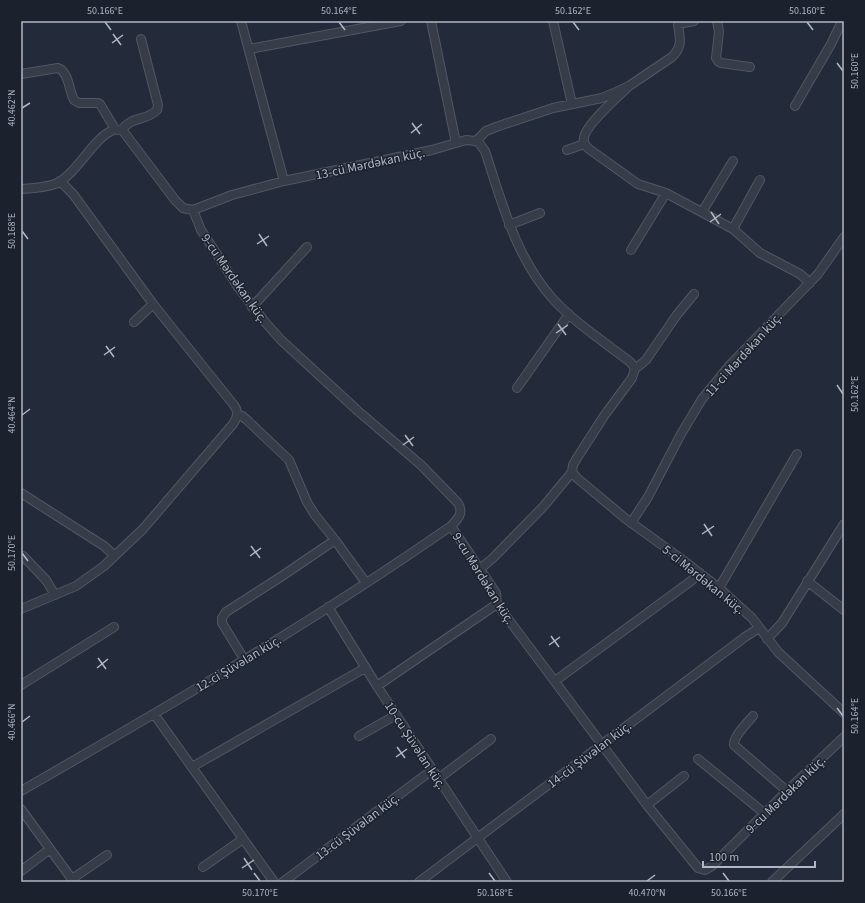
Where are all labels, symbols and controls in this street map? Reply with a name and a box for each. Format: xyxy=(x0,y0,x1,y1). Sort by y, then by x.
text: 50.166°E xyxy=(87,4,123,18)
text: 50.164°E xyxy=(321,4,357,18)
text: 50.162°E xyxy=(555,4,591,18)
text: 50.160°E xyxy=(789,4,825,18)
text: 50.160°E xyxy=(848,53,862,89)
text: 40.462°N xyxy=(5,89,19,127)
street label: 13-cü Mərdəkan küç. xyxy=(314,144,427,184)
text: 50.168°E xyxy=(5,213,19,249)
street label: 9-cu Mərdəkan küç. xyxy=(197,230,272,327)
street label: 11-ci Mərdəkan küç. xyxy=(701,309,786,401)
text: 50.162°E xyxy=(848,376,862,412)
text: 40.464°N xyxy=(5,396,19,434)
street label: 9-cu Mərdəkan küç. xyxy=(448,529,519,628)
text: 50.170°E xyxy=(5,535,19,571)
street label: 5-ci Mərdəkan küç. xyxy=(658,541,748,619)
street label: 12-ci Şüvəlan küç. xyxy=(192,631,285,697)
street label: 10-cu Şüvəlan küç. xyxy=(380,698,450,793)
text: 50.164°E xyxy=(848,698,862,734)
text: 40.466°N xyxy=(5,703,19,741)
street label: 14-cü Şüvəlan küç. xyxy=(544,717,635,792)
street label: 9-cu Mərdəkan küç. xyxy=(742,752,830,838)
street label: 13-cü Şüvəlan küç. xyxy=(312,789,403,864)
scale bar xyxy=(703,843,815,869)
text: 100 m xyxy=(709,849,739,866)
text: 50.170°E xyxy=(242,886,278,900)
text: 50.168°E xyxy=(477,886,513,900)
text: 40.470°N xyxy=(628,886,666,900)
text: 50.166°E xyxy=(711,886,747,900)

